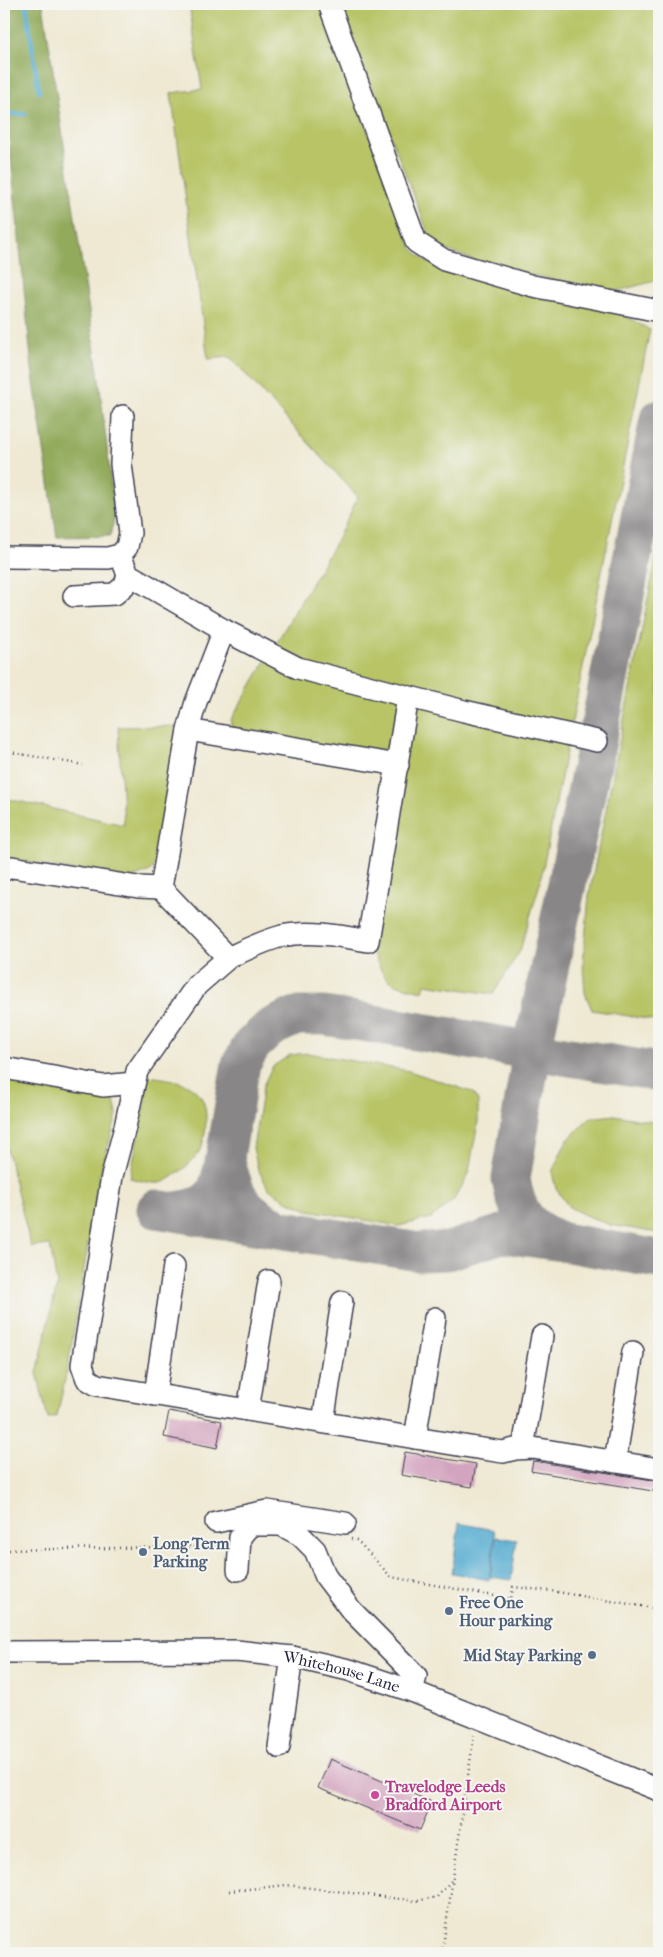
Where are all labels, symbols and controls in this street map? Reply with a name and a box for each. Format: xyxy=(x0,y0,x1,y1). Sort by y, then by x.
place label: Long Term Parking xyxy=(153,1534,230,1572)
marker: Long Term Parking xyxy=(137,1546,149,1558)
place label: Free One Hour parking xyxy=(458,1593,553,1631)
marker: Free One Hour parking xyxy=(443,1605,455,1617)
place label: Mid Stay Parking xyxy=(462,1646,582,1666)
street label: Whitehouse Lane xyxy=(282,1647,403,1696)
marker: Mid Stay Parking xyxy=(586,1649,598,1661)
place label: Travelodge Leeds Bradford Airport xyxy=(384,1777,505,1815)
marker: Travelodge Leeds Bradford Airport xyxy=(369,1789,381,1801)

